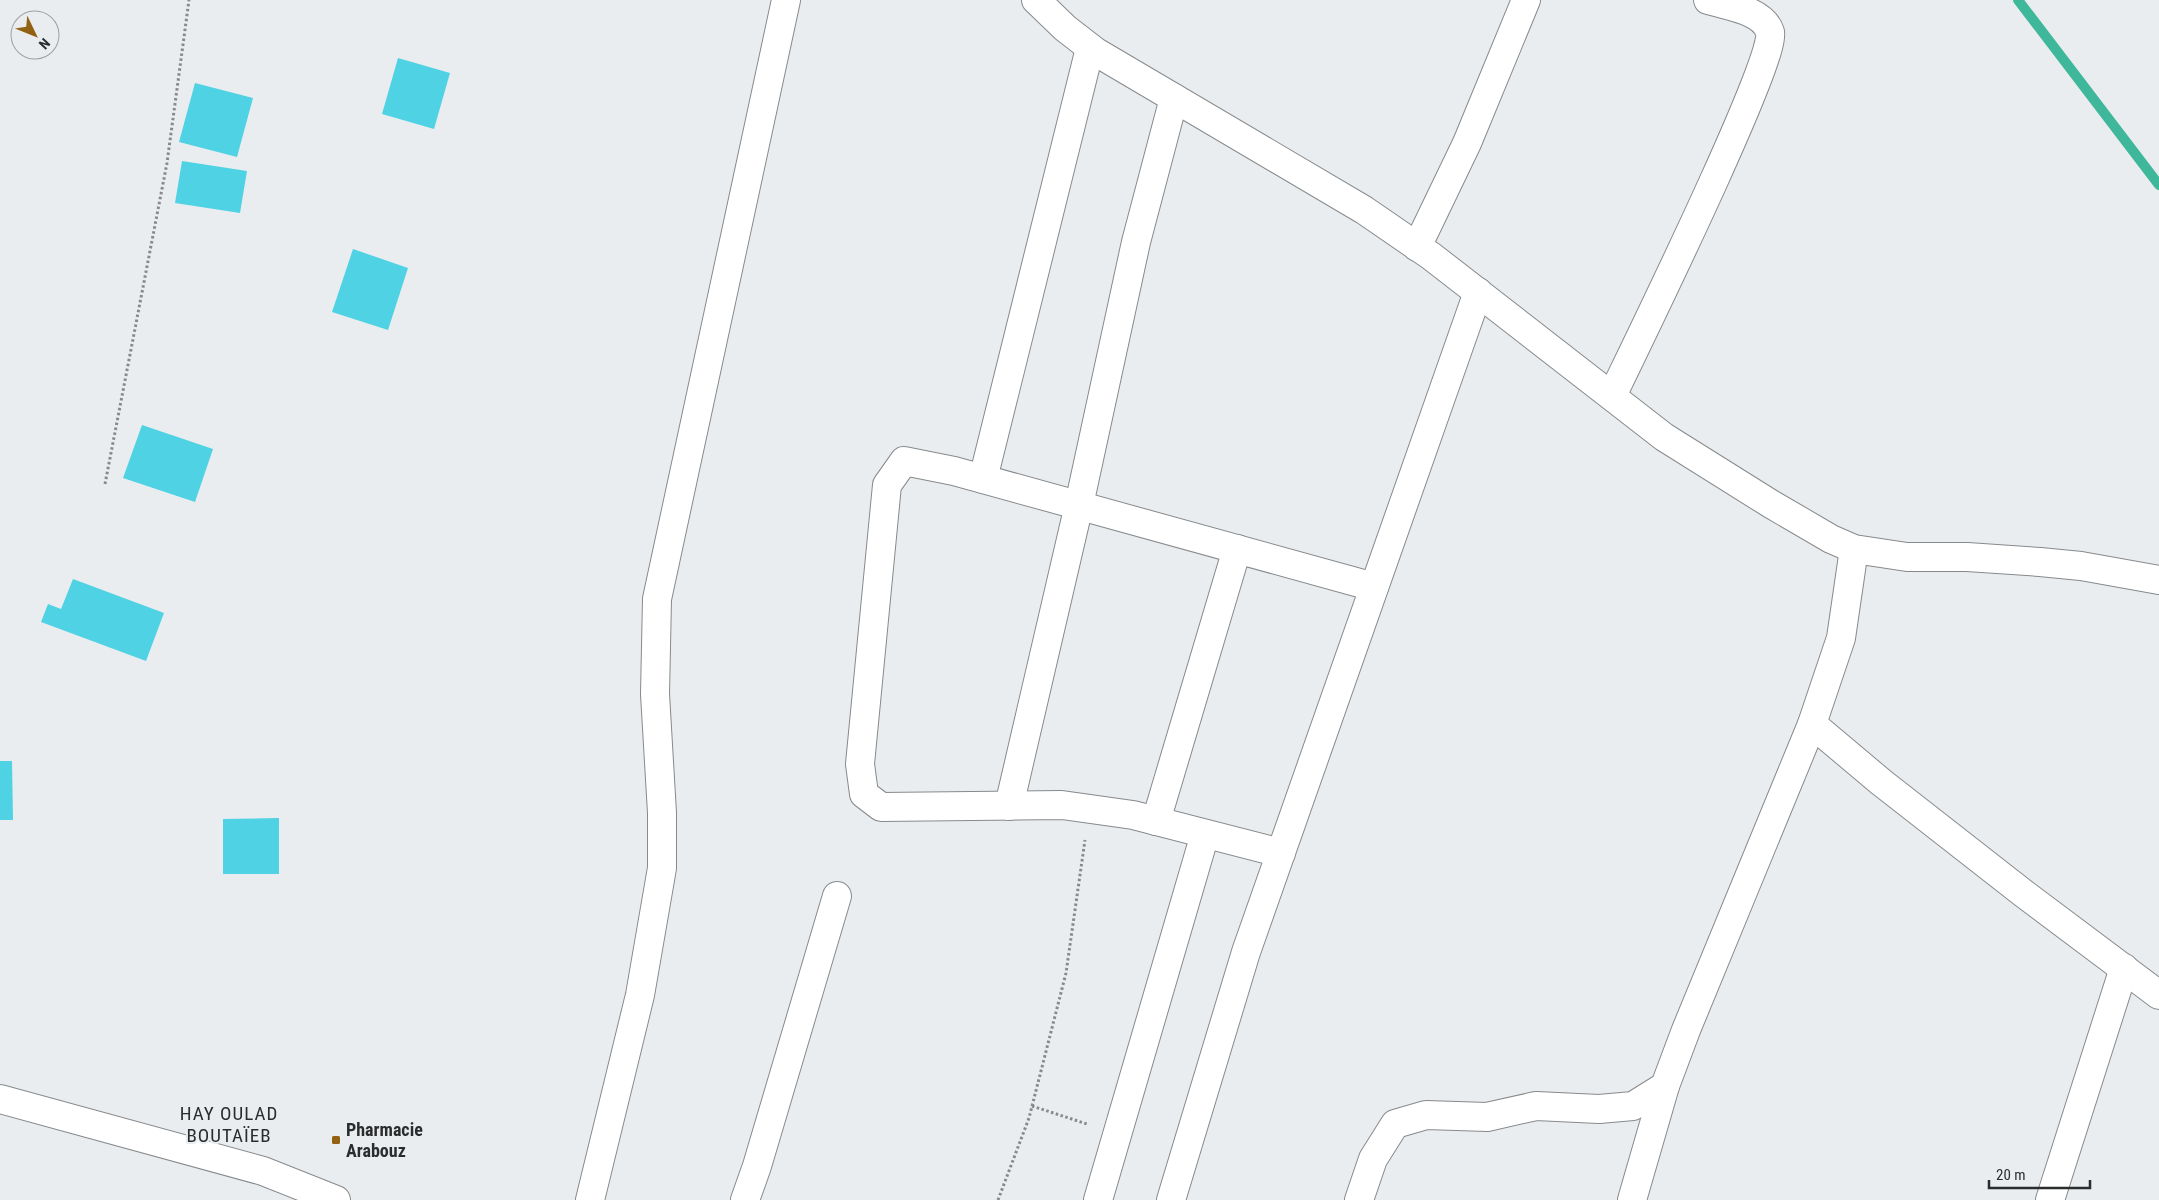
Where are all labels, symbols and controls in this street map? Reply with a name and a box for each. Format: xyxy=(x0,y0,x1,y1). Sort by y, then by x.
north arrow xyxy=(10,10,60,60)
text: N xyxy=(36,35,53,52)
district label: HAY OULAD BOUTAÏEB xyxy=(180,1102,278,1147)
place label: Pharmacie Arabouz xyxy=(346,1119,423,1161)
marker: Pharmacie Arabouz xyxy=(330,1134,342,1146)
scale bar xyxy=(1989,1158,2090,1190)
text: 20 m xyxy=(1996,1166,2026,1184)

